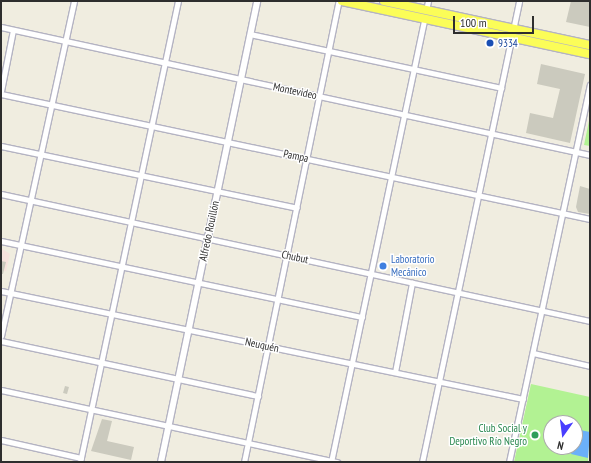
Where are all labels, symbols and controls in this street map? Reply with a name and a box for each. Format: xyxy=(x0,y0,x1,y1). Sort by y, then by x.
scale bar xyxy=(455,8,536,34)
text: 100 m xyxy=(460,15,487,30)
place label: 9334 xyxy=(498,36,518,50)
marker: 9334 xyxy=(485,38,495,48)
street label: Montevideo xyxy=(272,80,318,102)
street label: Pampa xyxy=(282,147,310,165)
street label: Alfredo Rouillón xyxy=(196,200,222,262)
street label: Chubut xyxy=(280,248,310,266)
place label: Laboratorio Mecánico xyxy=(391,253,435,279)
marker: Laboratorio Mecánico xyxy=(378,261,388,271)
street label: Neuquén xyxy=(244,335,280,355)
north arrow xyxy=(543,415,583,455)
place label: Club Social y Deportivo Río Negro xyxy=(449,422,527,448)
marker: Club Social y Deportivo Río Negro xyxy=(530,430,540,440)
text: N xyxy=(556,438,565,453)

